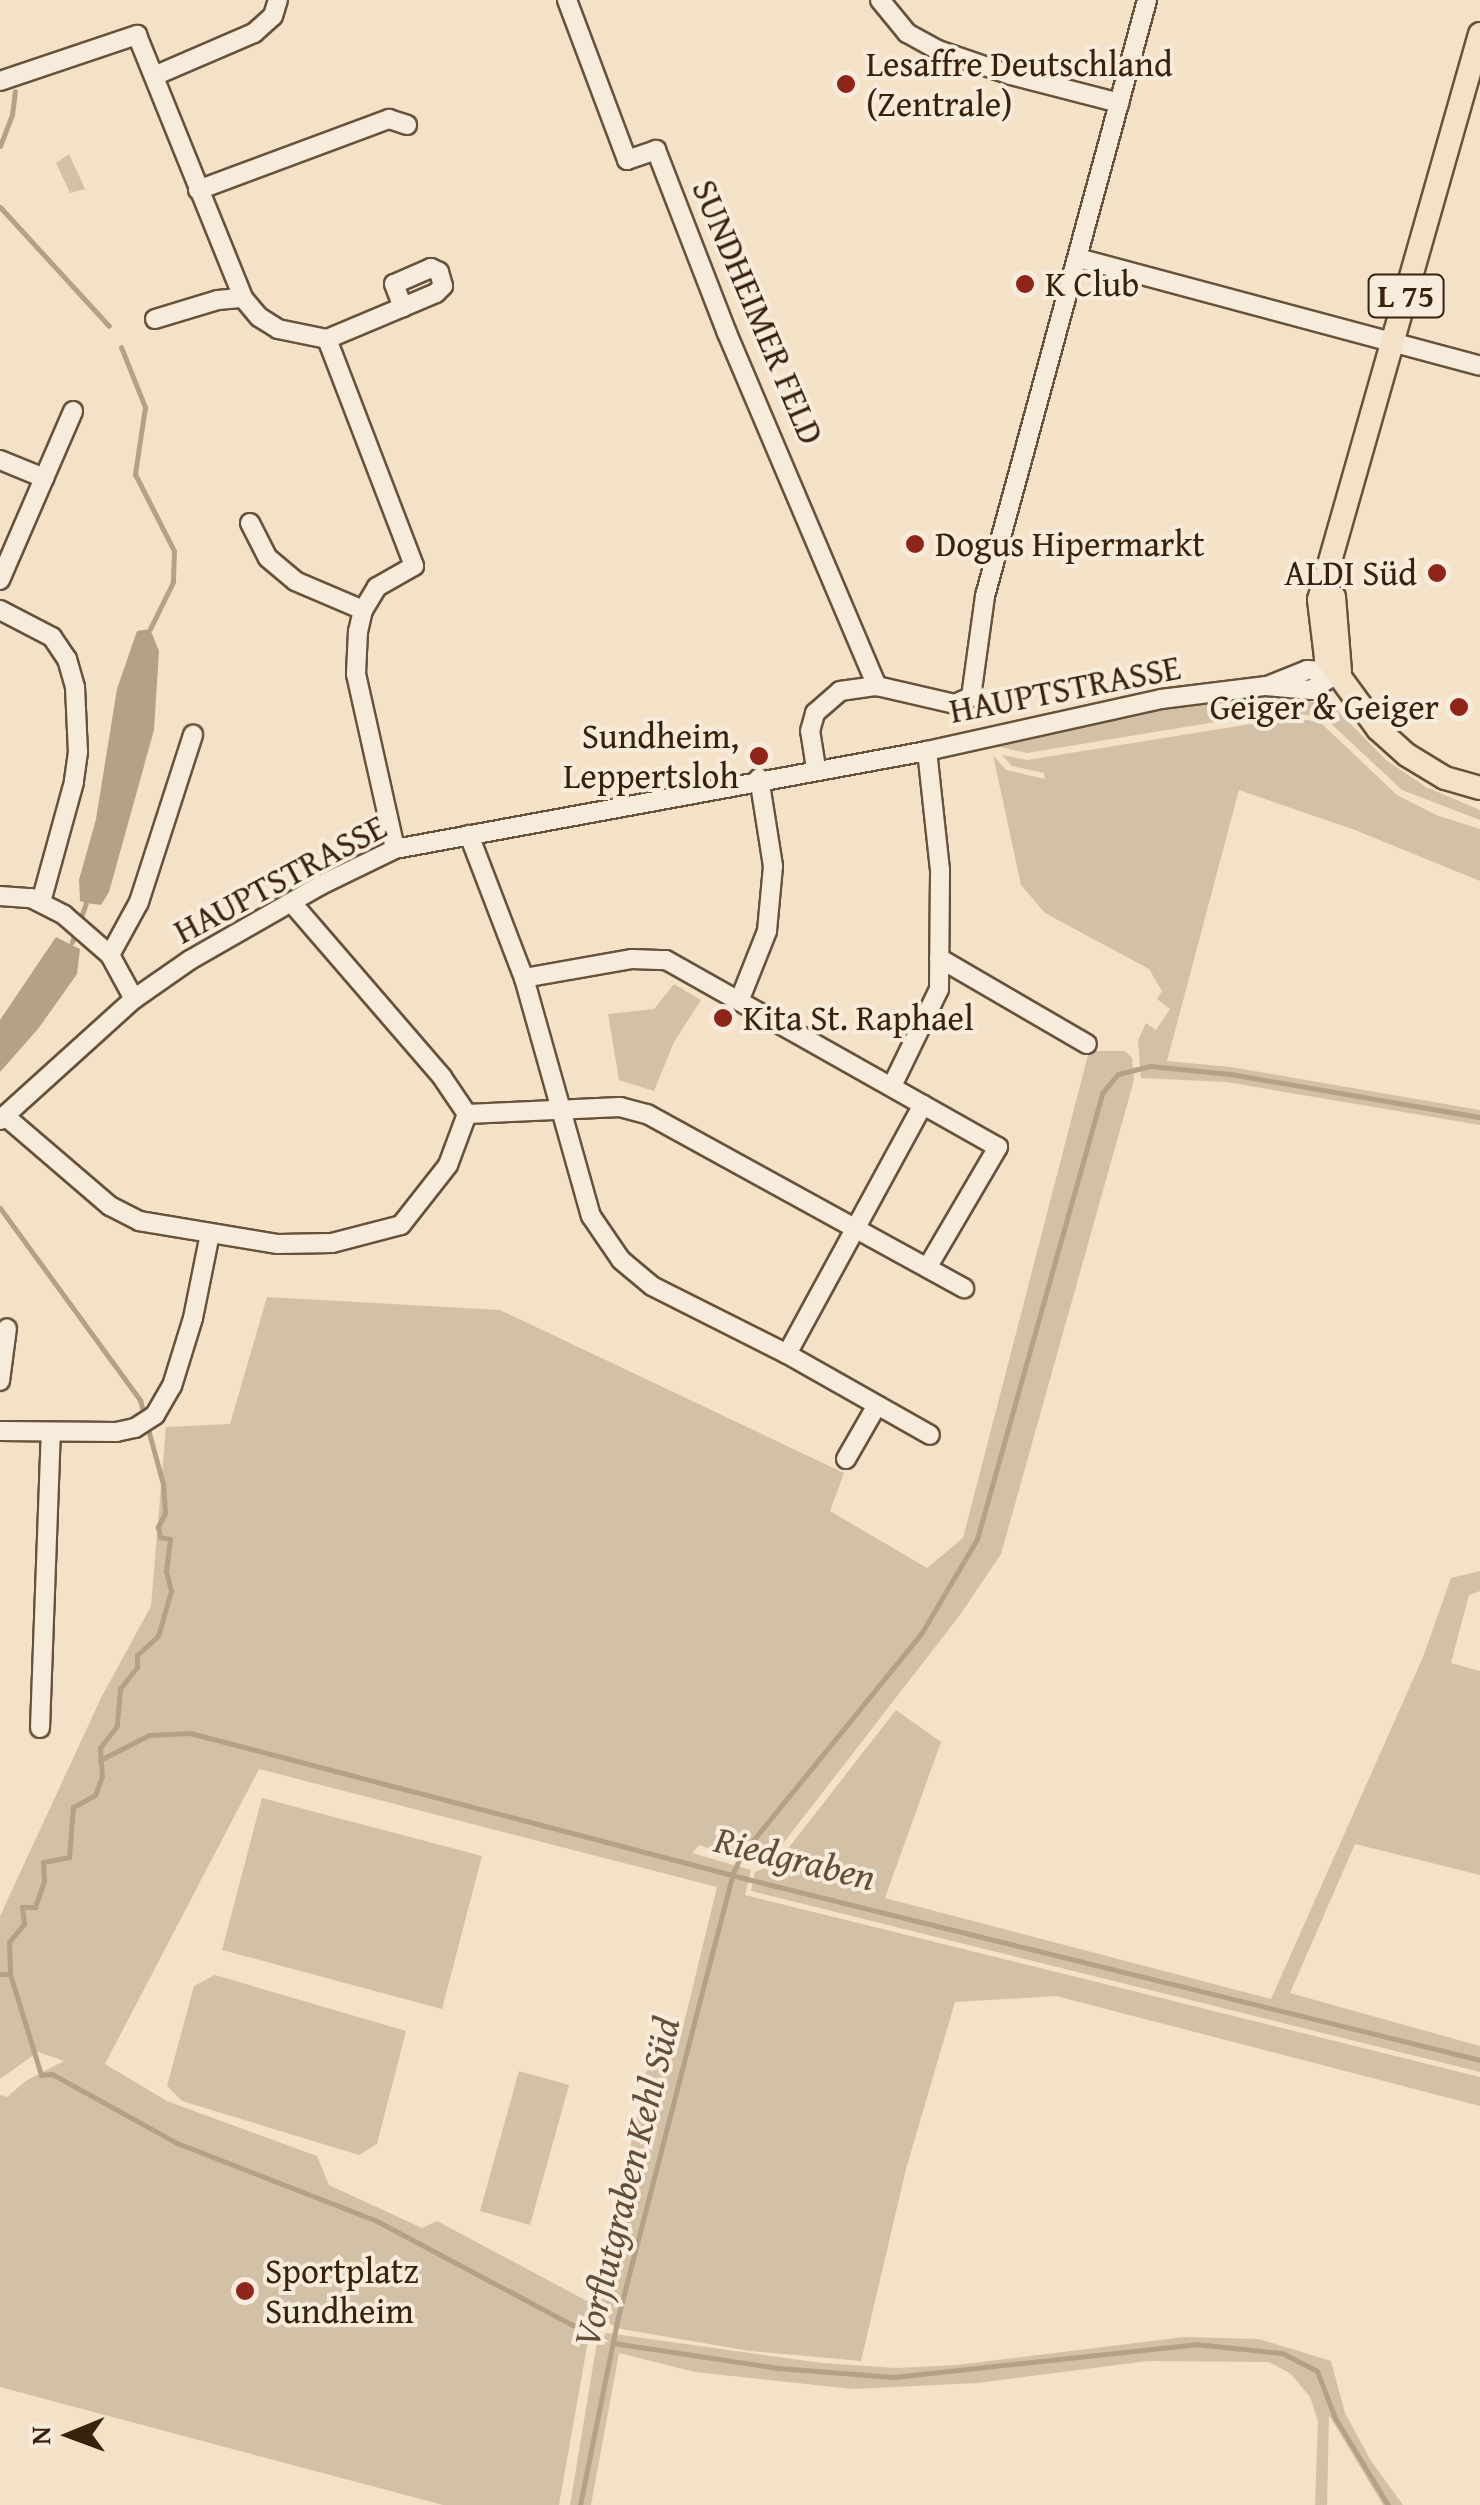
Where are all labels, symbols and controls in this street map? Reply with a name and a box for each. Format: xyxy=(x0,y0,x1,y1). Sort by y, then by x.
place label: Lesaffre Deutschland (Zentrale) xyxy=(866,43,1173,125)
marker: Lesaffre Deutschland (Zentrale) xyxy=(835,73,857,95)
street label: SUNDHEIMER FELD xyxy=(683,173,833,451)
place label: K Club xyxy=(1045,263,1139,305)
road number: L 75 xyxy=(1366,269,1446,323)
marker: K Club xyxy=(1014,273,1036,295)
place label: Dogus Hipermarkt xyxy=(935,523,1205,565)
marker: Dogus Hipermarkt xyxy=(904,533,926,555)
place label: ALDI Süd xyxy=(1284,552,1417,594)
marker: ALDI Süd xyxy=(1426,562,1448,584)
street label: HAUPTSTRASSE xyxy=(946,646,1184,732)
place label: Geiger & Geiger xyxy=(1210,686,1439,728)
marker: Geiger & Geiger xyxy=(1448,696,1470,718)
place label: Sundheim, Leppertsloh xyxy=(563,715,739,797)
marker: Sundheim, Leppertsloh xyxy=(748,745,770,767)
street label: HAUPTSTRASSE xyxy=(167,805,393,953)
place label: Kita St. Raphael xyxy=(743,997,974,1039)
marker: Kita St. Raphael xyxy=(712,1007,734,1029)
water label: Riedgraben xyxy=(710,1816,880,1900)
water label: Vorflutgraben Kehl Süd xyxy=(563,2012,689,2352)
place label: Sportplatz Sundheim xyxy=(265,2250,419,2332)
marker: Sportplatz Sundheim xyxy=(234,2280,256,2302)
north arrow xyxy=(20,2385,120,2485)
text: N xyxy=(19,2426,60,2445)

